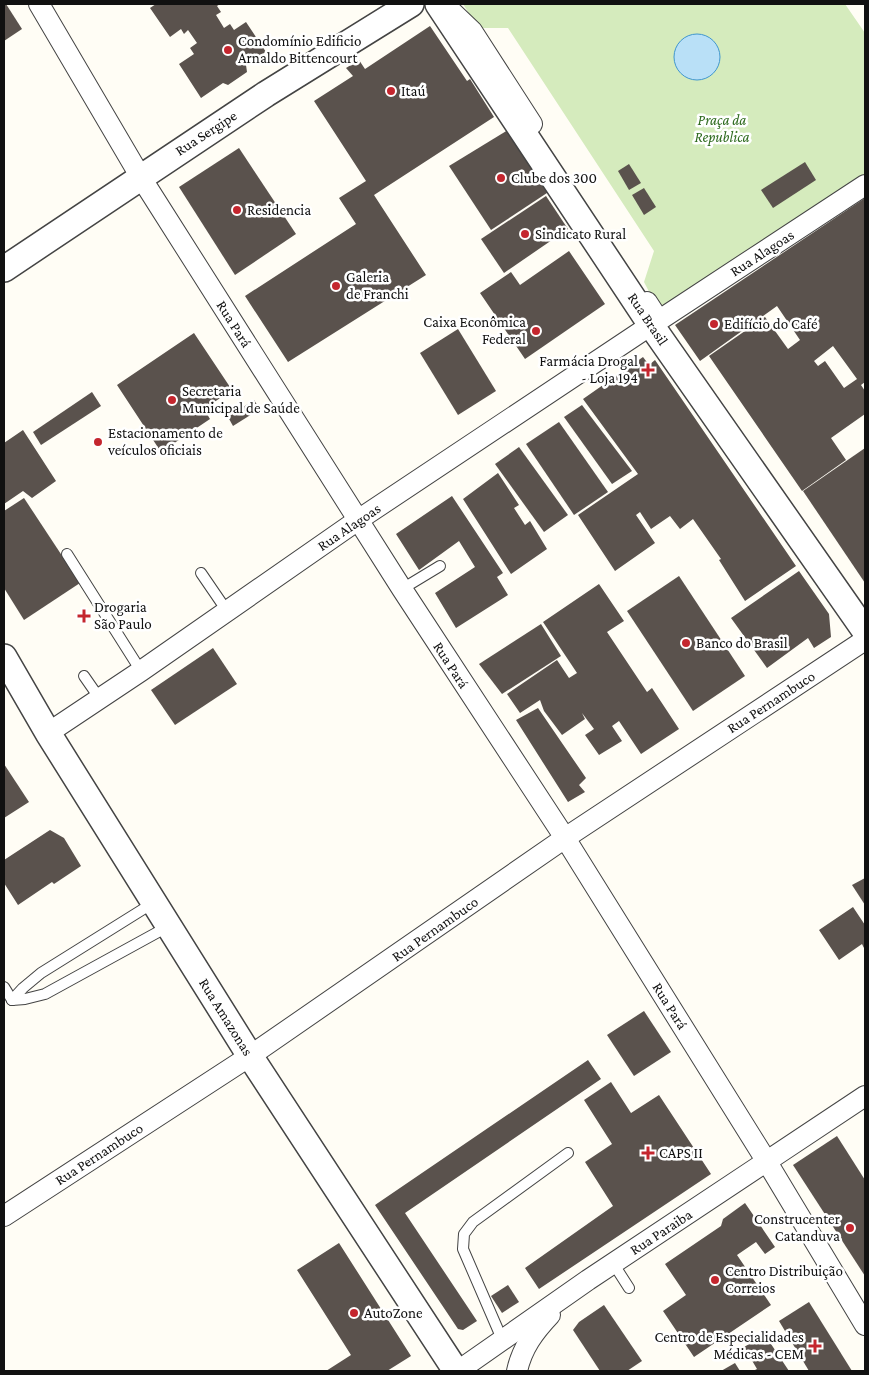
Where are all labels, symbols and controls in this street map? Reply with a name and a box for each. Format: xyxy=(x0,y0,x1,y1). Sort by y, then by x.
place label: Condomínio Edificio Arnaldo Bittencourt xyxy=(238,33,361,66)
marker: Condomínio Edificio Arnaldo Bittencourt xyxy=(222,44,234,56)
place label: Itaú xyxy=(401,83,425,99)
marker: Itaú xyxy=(385,85,397,97)
street label: Rua Sergipe xyxy=(172,107,241,160)
park label: Praça da Republica xyxy=(694,112,750,146)
place label: Clube dos 300 xyxy=(511,170,597,186)
marker: Clube dos 300 xyxy=(495,172,507,184)
place label: Residencia xyxy=(247,202,311,218)
marker: Residencia xyxy=(231,204,243,216)
place label: Sindicato Rural xyxy=(535,226,626,242)
street label: Rua Alagoas xyxy=(727,226,797,280)
marker: Sindicato Rural xyxy=(519,228,531,240)
place label: Galeria de Franchi xyxy=(346,269,409,302)
marker: Galeria de Franchi xyxy=(330,280,342,292)
street label: Rua Brasil xyxy=(625,290,671,348)
street label: Rua Pará xyxy=(213,298,255,350)
place label: Caixa Econômica Federal xyxy=(423,314,526,347)
place label: Edifício do Café xyxy=(724,316,818,332)
marker: Edifício do Café xyxy=(708,318,720,330)
marker: Caixa Econômica Federal xyxy=(530,325,542,337)
place label: Farmácia Drogal - Loja 194 xyxy=(539,353,638,387)
marker: Farmácia Drogal - Loja 194 xyxy=(642,364,654,376)
place label: Secretaria Municipal de Saúde xyxy=(182,383,300,417)
marker: Secretaria Municipal de Saúde xyxy=(166,394,178,406)
place label: Estacionamento de veículos oficiais xyxy=(107,425,223,458)
marker: Estacionamento de veículos oficiais xyxy=(92,436,104,448)
street label: Rua Alagoas xyxy=(314,500,384,555)
place label: Drogaria São Paulo xyxy=(94,599,152,632)
marker: Drogaria São Paulo xyxy=(78,610,90,622)
place label: Banco do Brasil xyxy=(696,635,788,651)
marker: Banco do Brasil xyxy=(680,637,692,649)
street label: Rua Pará xyxy=(430,639,472,691)
street label: Rua Pernambuco xyxy=(724,668,818,736)
street label: Rua Pernambuco xyxy=(389,893,481,965)
street label: Rua Amazonas xyxy=(196,975,256,1059)
street label: Rua Pará xyxy=(649,980,691,1032)
street label: Rua Pernambuco xyxy=(52,1120,146,1188)
place label: CAPS II xyxy=(659,1145,703,1161)
marker: CAPS II xyxy=(641,1146,655,1160)
street label: Rua Paraiba xyxy=(627,1206,695,1258)
place label: Construcenter Catanduva xyxy=(754,1211,841,1244)
marker: Construcenter Catanduva xyxy=(844,1222,856,1234)
place label: Centro Distribuição Correios xyxy=(725,1263,843,1296)
marker: Centro Distribuição Correios xyxy=(709,1274,721,1286)
place label: AutoZone xyxy=(364,1305,423,1321)
marker: AutoZone xyxy=(348,1307,360,1319)
place label: Centro de Especialidades Médicas - CEM xyxy=(654,1329,804,1362)
marker: Centro de Especialidades Médicas - CEM xyxy=(808,1339,822,1353)

